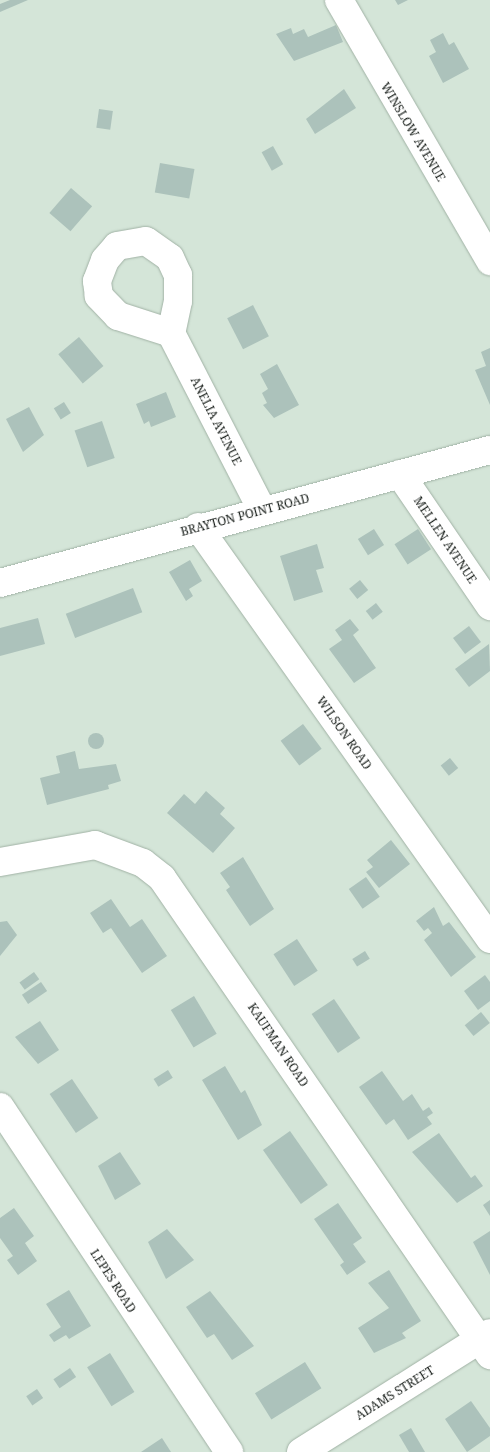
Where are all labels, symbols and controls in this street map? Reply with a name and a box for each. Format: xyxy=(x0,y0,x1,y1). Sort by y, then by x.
street label: WINSLOW AVENUE xyxy=(378,80,448,184)
street label: ANELIA AVENUE xyxy=(188,375,244,467)
street label: BRAYTON POINT ROAD xyxy=(179,491,311,539)
street label: MELLEN AVENUE xyxy=(411,494,479,586)
street label: WILSON ROAD xyxy=(314,694,374,772)
street label: KAUFMAN ROAD xyxy=(245,1000,311,1090)
street label: LEPES ROAD xyxy=(87,1247,139,1315)
street label: ADAMS STREET xyxy=(353,1363,437,1423)

